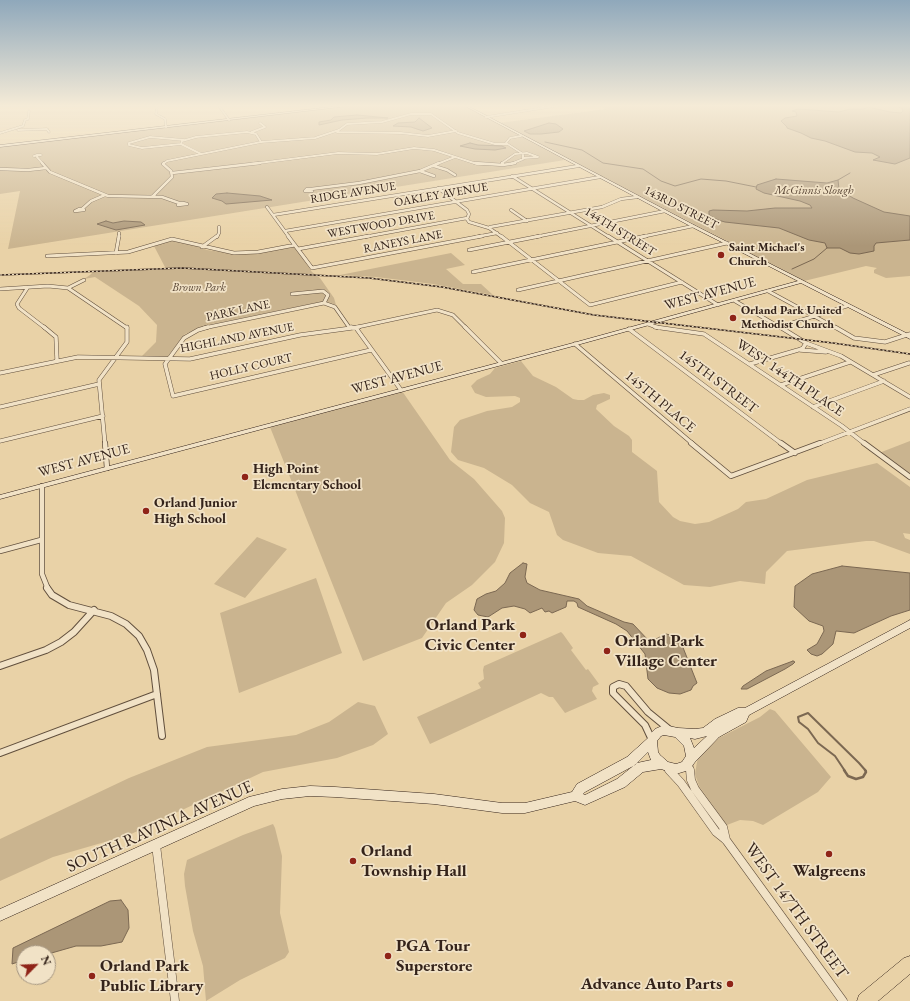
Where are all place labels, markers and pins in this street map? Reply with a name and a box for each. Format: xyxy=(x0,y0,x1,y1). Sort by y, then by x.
place label: Saint Michael's Church xyxy=(729,241,805,269)
marker: Saint Michael's Church xyxy=(716,250,726,260)
place label: Orland Park United Methodist Church xyxy=(741,304,842,332)
marker: Orland Park United Methodist Church xyxy=(728,313,738,323)
place label: High Point Elementary School xyxy=(253,461,361,494)
marker: High Point Elementary School xyxy=(240,472,250,482)
place label: Orland Junior High School xyxy=(154,495,237,528)
marker: Orland Junior High School xyxy=(141,506,151,516)
place label: Orland Park Civic Center xyxy=(425,615,515,655)
marker: Orland Park Civic Center xyxy=(518,630,528,640)
place label: Orland Park Village Center xyxy=(615,631,717,671)
marker: Orland Park Village Center xyxy=(602,646,612,656)
place label: Orland Township Hall xyxy=(361,841,467,881)
marker: Walgreens xyxy=(824,849,834,859)
marker: Orland Township Hall xyxy=(348,856,358,866)
place label: Walgreens xyxy=(792,861,866,881)
place label: PGA Tour Superstore xyxy=(396,936,472,976)
marker: PGA Tour Superstore xyxy=(383,951,393,961)
place label: Orland Park Public Library xyxy=(100,956,203,996)
marker: Orland Park Public Library xyxy=(87,971,97,981)
place label: Advance Auto Parts xyxy=(581,974,722,994)
marker: Advance Auto Parts xyxy=(725,979,735,989)

